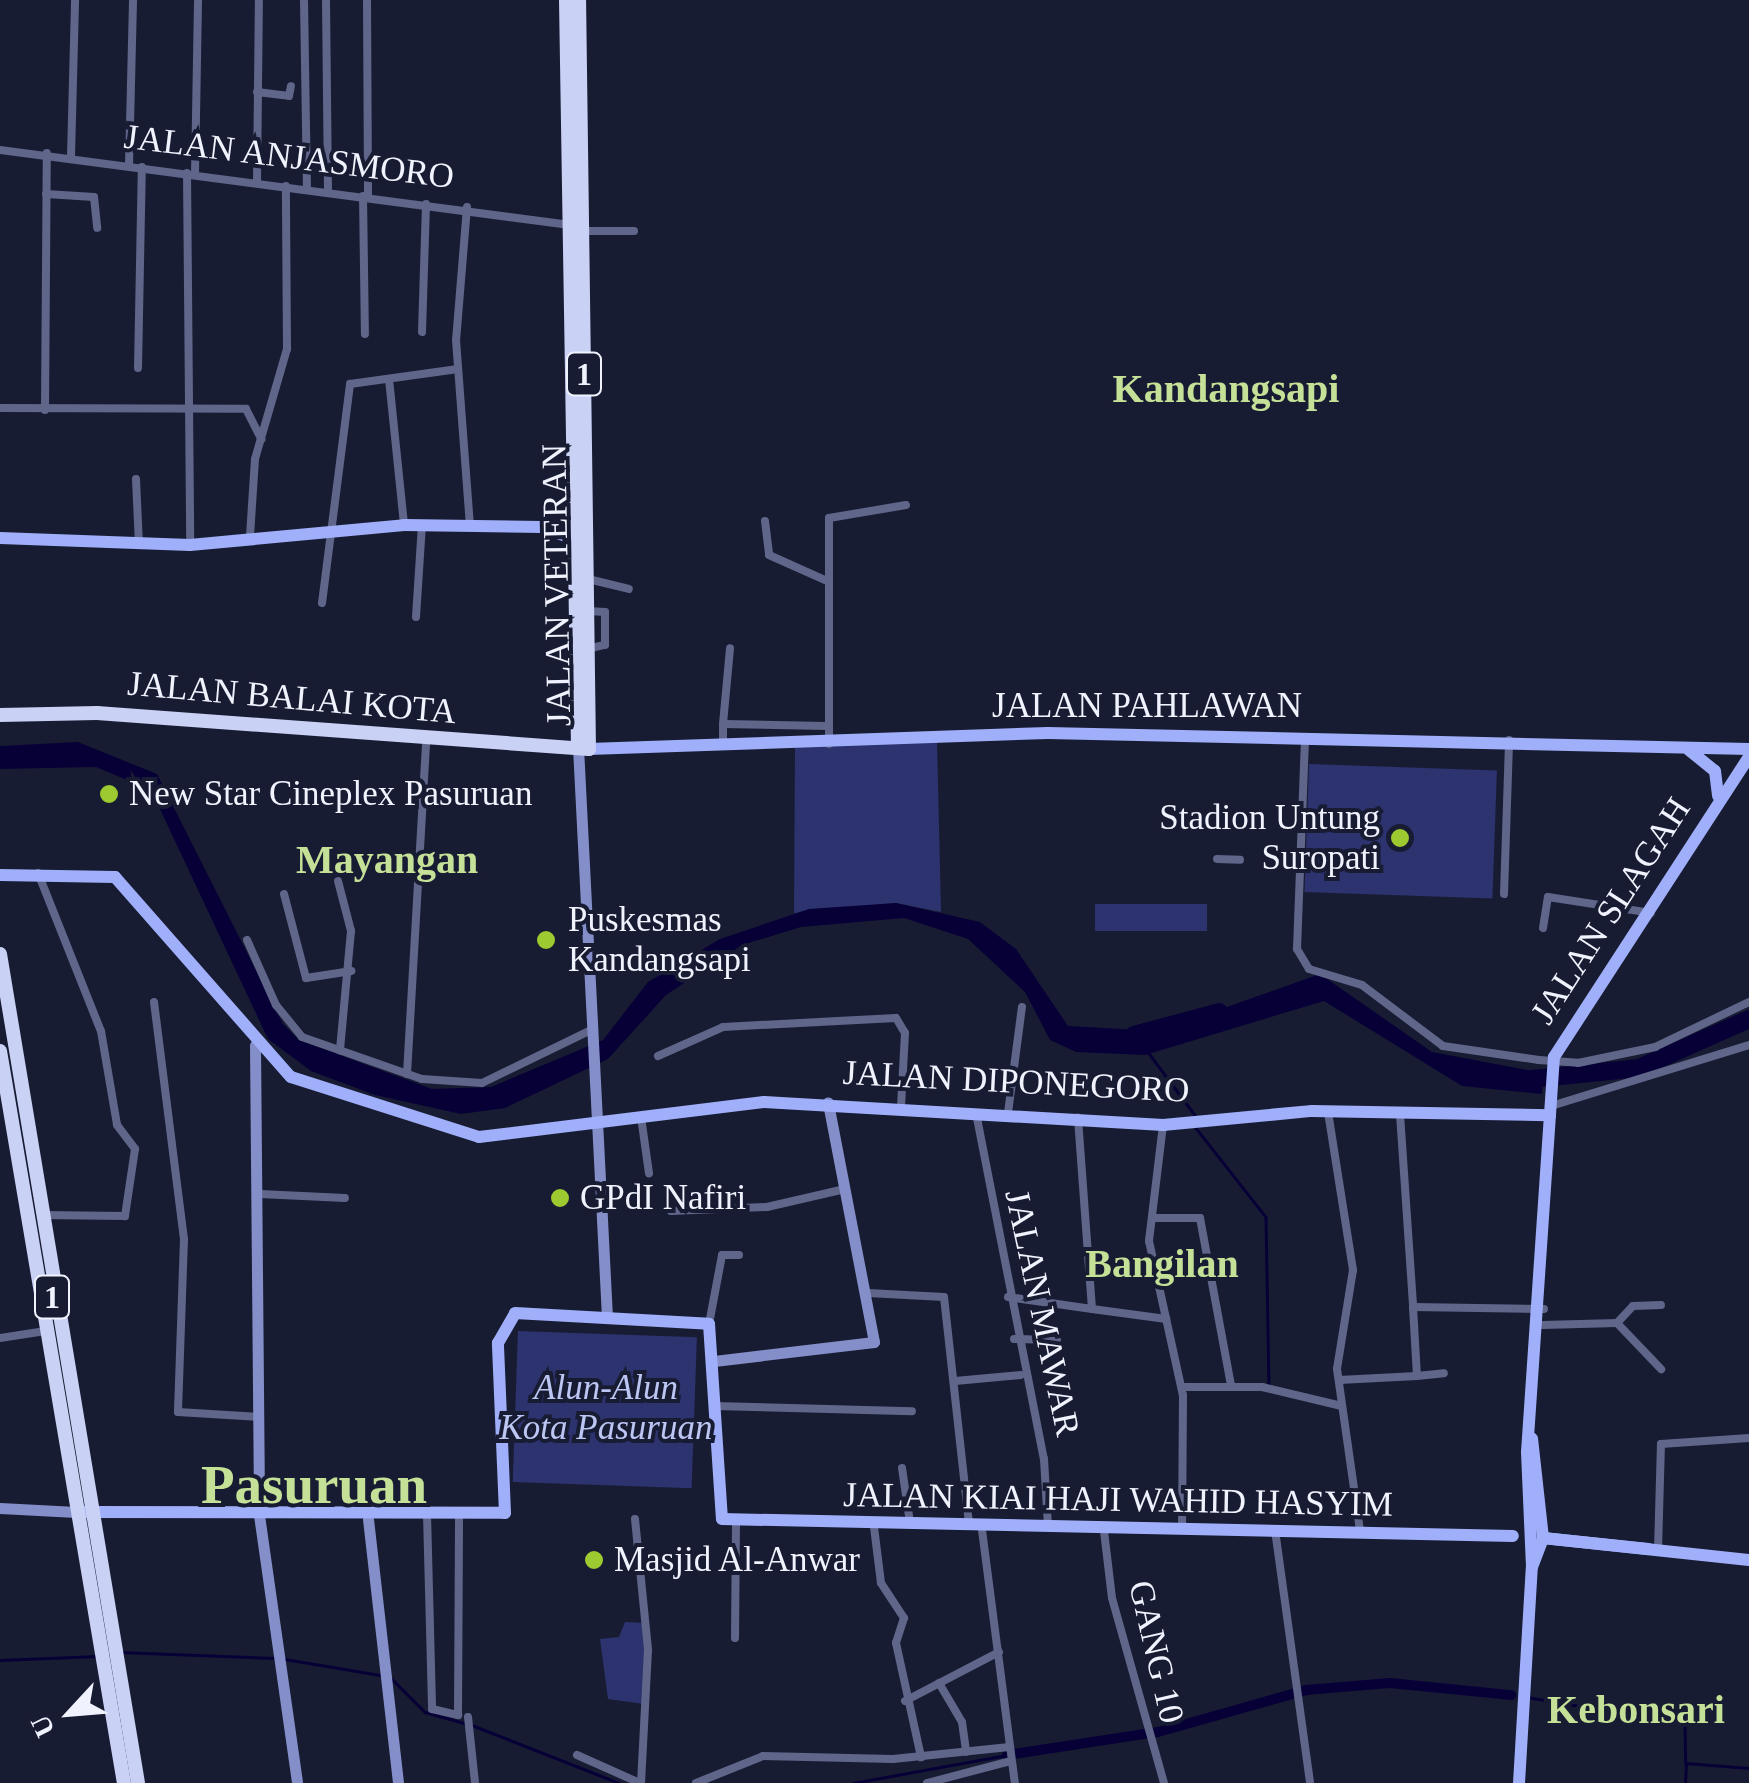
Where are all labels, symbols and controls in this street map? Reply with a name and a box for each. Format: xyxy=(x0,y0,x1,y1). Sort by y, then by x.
street label: JALAN ANJASMORO xyxy=(121,116,457,198)
road number: 1 xyxy=(564,347,604,401)
district label: Kandangsapi xyxy=(1113,365,1339,413)
street label: JALAN VETERAN xyxy=(534,443,580,727)
street label: JALAN BALAI KOTA xyxy=(126,663,458,733)
street label: JALAN PAHLAWAN xyxy=(992,685,1302,727)
place label: New Star Cineplex Pasuruan xyxy=(129,773,532,815)
marker: New Star Cineplex Pasuruan xyxy=(98,783,120,805)
street label: JALAN SLAGAH xyxy=(1522,790,1700,1032)
place label: Stadion Untung Suropati xyxy=(1159,797,1380,879)
marker: Stadion Untung Suropati xyxy=(1389,827,1411,849)
district label: Mayangan xyxy=(296,836,478,884)
place label: Puskesmas Kandangsapi xyxy=(568,899,751,981)
marker: Puskesmas Kandangsapi xyxy=(533,927,559,953)
street label: JALAN DIPONEGORO xyxy=(842,1052,1190,1112)
place label: GPdI Nafiri xyxy=(580,1177,746,1219)
street label: JALAN MAWAR xyxy=(995,1186,1089,1440)
marker: GPdI Nafiri xyxy=(549,1187,571,1209)
district label: Bangilan xyxy=(1085,1240,1239,1288)
road number: 1 xyxy=(32,1270,72,1324)
park label: Alun-Alun Kota Pasuruan xyxy=(500,1367,712,1449)
district label: Pasuruan xyxy=(201,1452,427,1518)
street label: JALAN KIAI HAJI WAHID HASYIM xyxy=(843,1474,1393,1526)
place label: Masjid Al-Anwar xyxy=(614,1539,862,1581)
marker: Masjid Al-Anwar xyxy=(583,1549,605,1571)
street label: GANG 10 xyxy=(1119,1577,1193,1727)
north arrow xyxy=(20,1663,120,1763)
district label: Kebonsari xyxy=(1547,1686,1725,1734)
text: U xyxy=(24,1710,61,1742)

